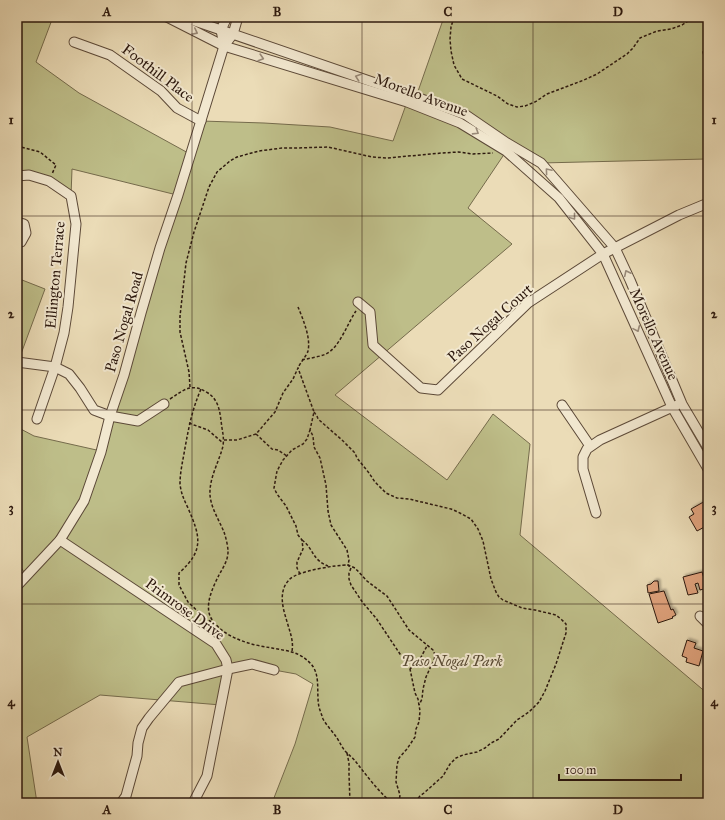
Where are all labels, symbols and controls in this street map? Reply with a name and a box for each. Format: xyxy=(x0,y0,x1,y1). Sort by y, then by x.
text: A xyxy=(102,4,112,20)
text: B xyxy=(273,4,282,20)
text: C xyxy=(444,4,453,20)
text: D xyxy=(613,4,623,20)
one-way arrow xyxy=(191,27,199,35)
street label: Foothill Place xyxy=(118,40,198,106)
one-way arrow xyxy=(257,53,264,61)
street label: Morello Avenue xyxy=(372,70,470,120)
one-way arrow xyxy=(355,73,362,81)
text: 1 xyxy=(8,112,14,128)
text: 1 xyxy=(711,112,717,128)
one-way arrow xyxy=(472,128,479,135)
one-way arrow xyxy=(545,168,552,176)
one-way arrow xyxy=(569,212,576,219)
street label: Ellington Terrace xyxy=(41,220,69,330)
street label: Paso Nogal Road xyxy=(101,269,147,374)
one-way arrow xyxy=(624,270,632,277)
street label: Paso Nogal Court xyxy=(444,280,537,366)
street label: Morello Avenue xyxy=(626,285,682,383)
text: 2 xyxy=(8,306,15,322)
text: 2 xyxy=(711,306,718,322)
one-way arrow xyxy=(632,325,640,333)
text: 3 xyxy=(8,500,14,516)
text: 3 xyxy=(711,500,717,516)
street label: Primrose Drive xyxy=(142,574,228,644)
park label: Paso Nogal Park xyxy=(401,652,503,670)
text: 4 xyxy=(7,694,15,710)
text: 4 xyxy=(710,694,718,710)
north arrow xyxy=(38,742,78,782)
text: N xyxy=(53,746,63,759)
scale bar xyxy=(559,756,681,782)
text: 100 m xyxy=(565,763,596,777)
text: A xyxy=(102,802,112,818)
text: B xyxy=(273,802,282,818)
text: C xyxy=(444,802,453,818)
text: D xyxy=(613,802,623,818)

